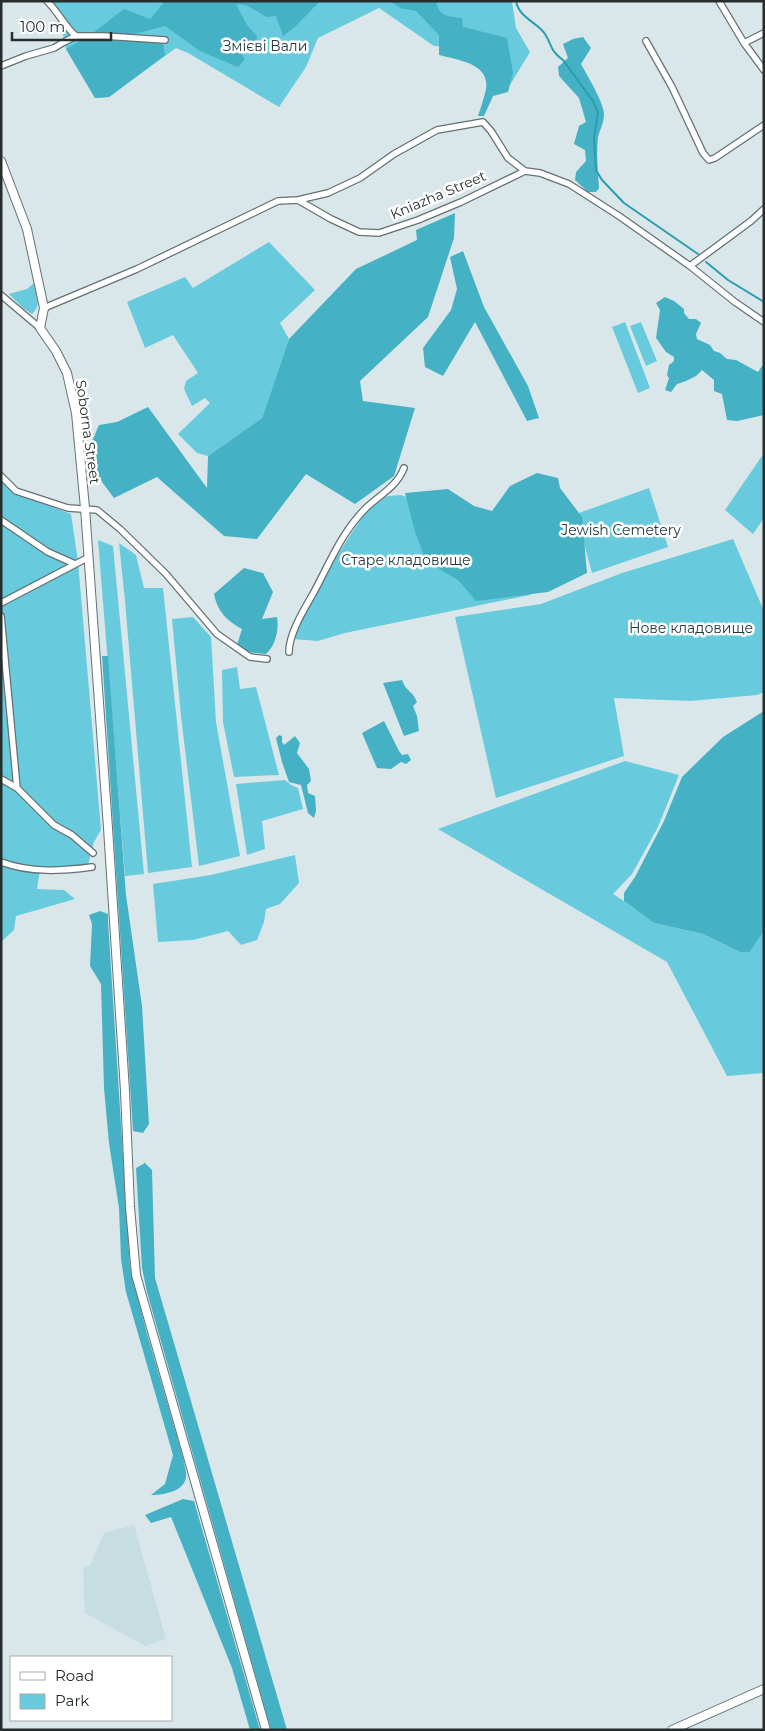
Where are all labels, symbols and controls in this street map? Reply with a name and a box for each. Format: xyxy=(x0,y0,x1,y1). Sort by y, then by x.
scale bar xyxy=(12,10,111,42)
text: 100 m xyxy=(20,17,65,36)
park label: Змієві Вали xyxy=(223,37,307,55)
street label: Kniazha Street xyxy=(387,167,489,223)
street label: Soborna Street xyxy=(72,379,104,485)
park label: Jewish Cemetery xyxy=(560,521,681,539)
park label: Старе кладовище xyxy=(341,551,471,569)
park label: Нове кладовище xyxy=(629,619,753,637)
legend xyxy=(10,1656,172,1721)
text: Road xyxy=(55,1666,94,1685)
text: Park xyxy=(55,1691,89,1710)

